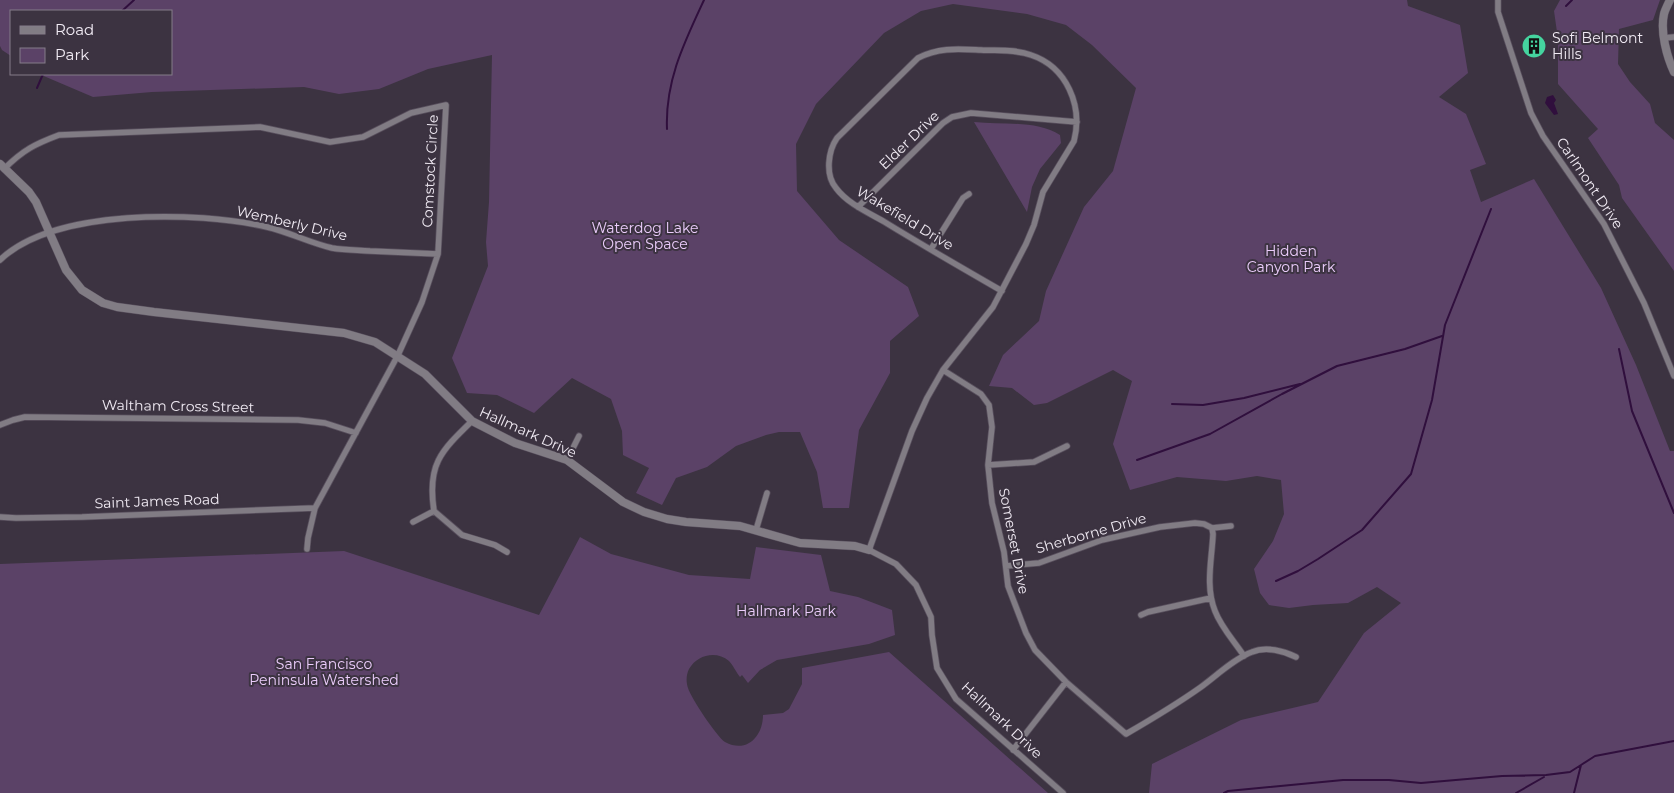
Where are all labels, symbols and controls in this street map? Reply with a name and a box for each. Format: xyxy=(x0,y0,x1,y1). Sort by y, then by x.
legend xyxy=(10,10,172,75)
text: Road xyxy=(55,20,94,39)
place label: Sofi Belmont Hills xyxy=(1552,29,1643,63)
building icon: Sofi Belmont Hills xyxy=(1521,33,1547,59)
text: Park xyxy=(55,45,89,64)
street label: Elder Drive xyxy=(875,107,943,173)
street label: Comstock Circle xyxy=(418,114,442,228)
street label: Carlmont Drive xyxy=(1553,134,1627,232)
street label: Wakefield Drive xyxy=(853,182,957,254)
street label: Wemberly Drive xyxy=(235,201,349,245)
park label: Waterdog Lake Open Space xyxy=(592,219,698,253)
park label: Hidden Canyon Park xyxy=(1247,242,1336,276)
street label: Waltham Cross Street xyxy=(102,396,255,416)
street label: Hallmark Drive xyxy=(477,403,579,461)
street label: Somerset Drive xyxy=(995,486,1033,596)
street label: Saint James Road xyxy=(94,490,220,512)
street label: Sherborne Drive xyxy=(1034,509,1148,557)
park label: Hallmark Park xyxy=(736,602,837,620)
park label: San Francisco Peninsula Watershed xyxy=(249,655,399,689)
street label: Hallmark Drive xyxy=(958,678,1046,762)

